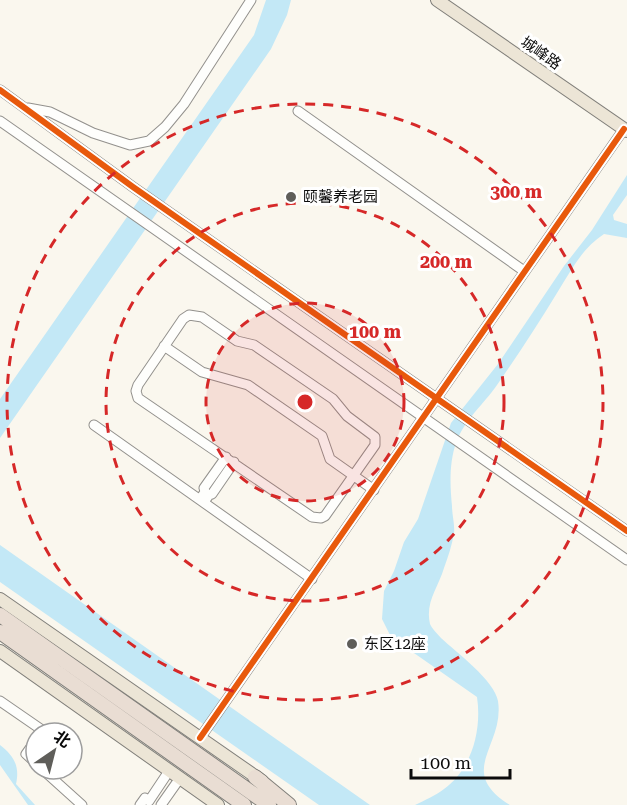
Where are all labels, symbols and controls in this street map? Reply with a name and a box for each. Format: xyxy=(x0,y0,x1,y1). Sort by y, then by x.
street label: 城峰路 xyxy=(517,33,565,73)
text: 300 m xyxy=(490,181,543,202)
place label: 颐馨养老园 xyxy=(303,188,378,206)
marker: 颐馨养老园 xyxy=(284,190,298,204)
text: 200 m xyxy=(420,251,473,272)
text: 100 m xyxy=(349,321,402,342)
centre of rings xyxy=(295,392,315,412)
place label: 东区12座 xyxy=(364,635,426,653)
marker: 东区12座 xyxy=(345,637,359,651)
north arrow xyxy=(24,721,84,781)
text: 北 xyxy=(50,727,74,751)
scale bar xyxy=(411,742,510,780)
text: 100 m xyxy=(420,752,471,773)

